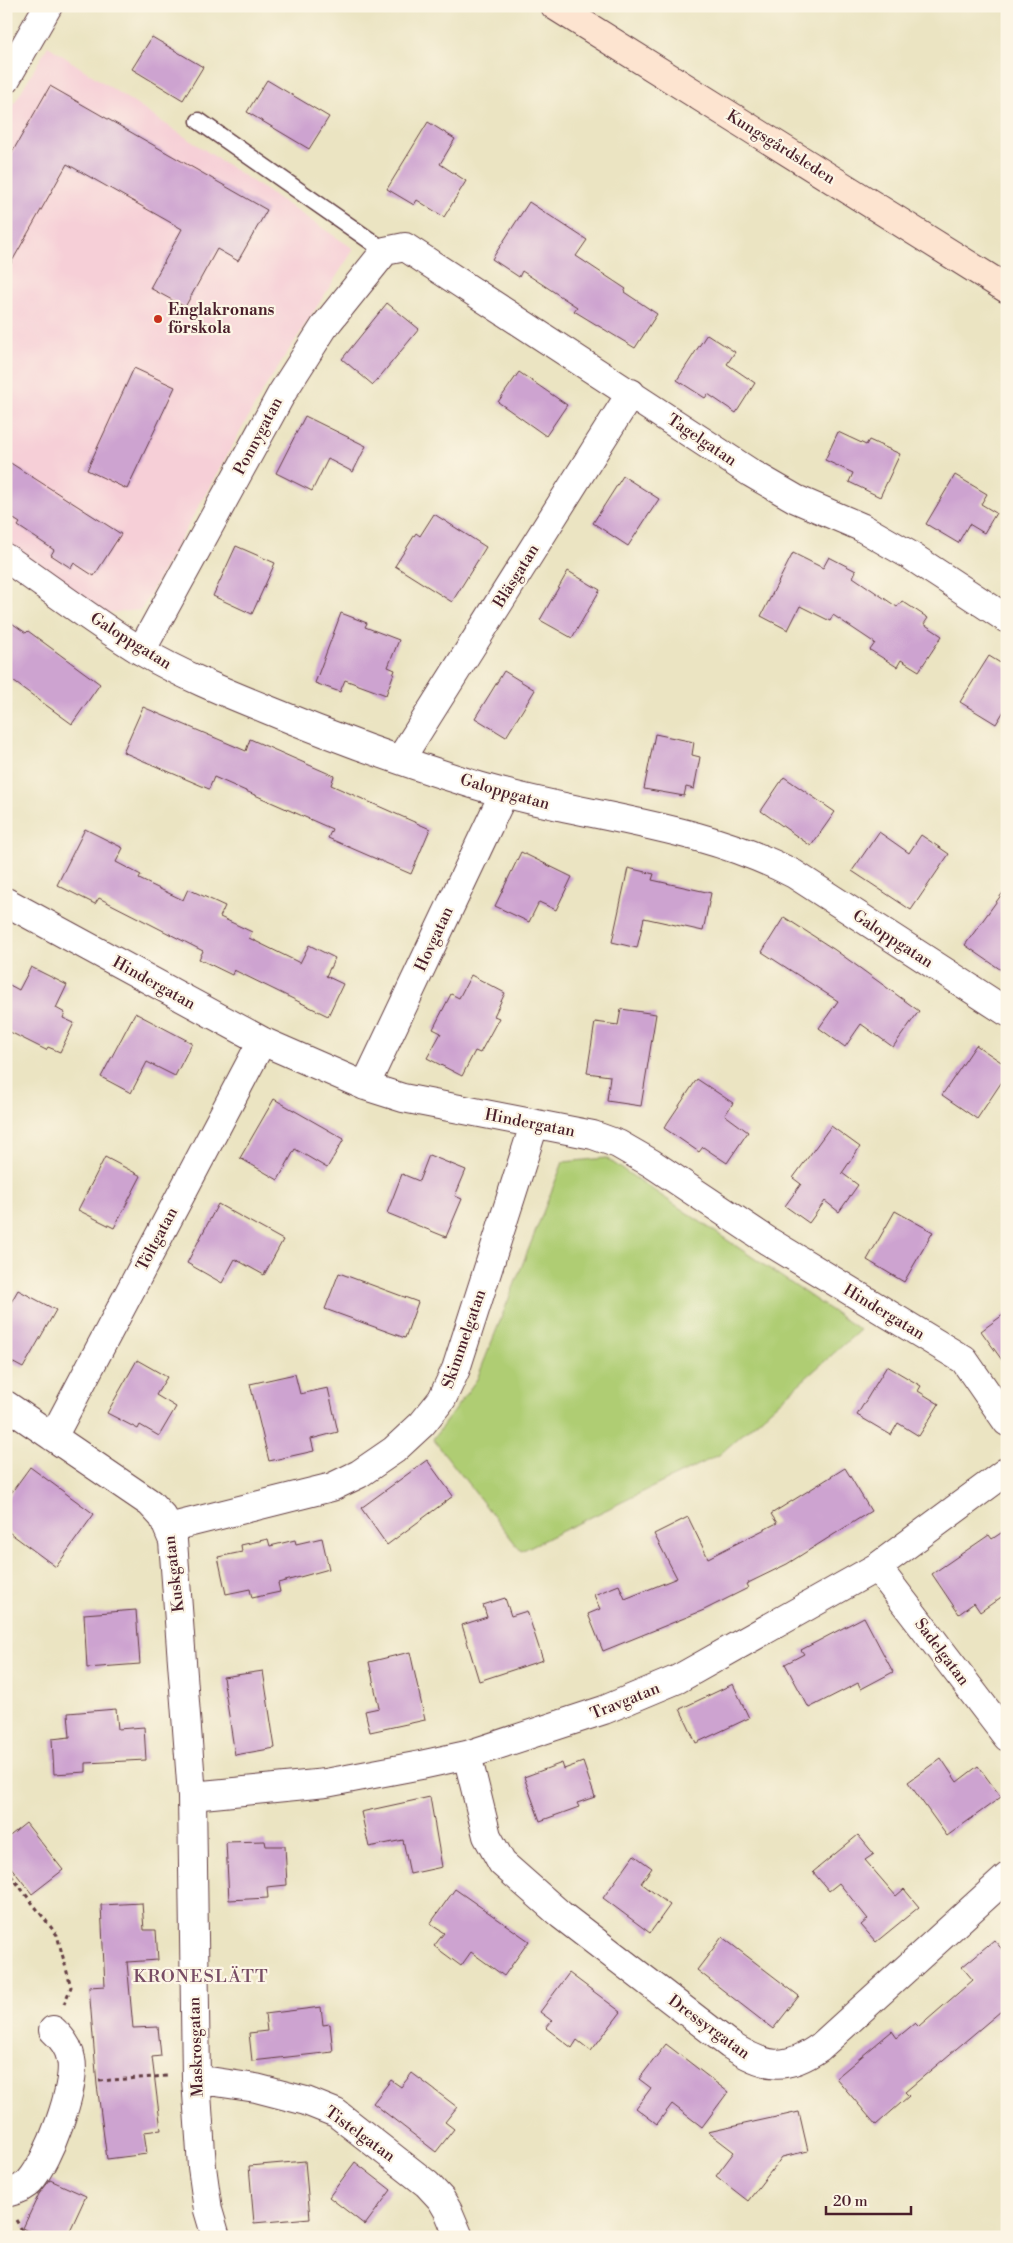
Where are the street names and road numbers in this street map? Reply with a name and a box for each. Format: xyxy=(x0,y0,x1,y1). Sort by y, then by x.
street label: Kungsgårdsleden xyxy=(723,105,840,189)
street label: Ponnygatan xyxy=(229,393,287,478)
street label: Tagelgatan xyxy=(664,410,741,471)
street label: Bläsgatan xyxy=(488,540,544,612)
street label: Galoppgatan xyxy=(87,608,176,674)
street label: Galoppgatan xyxy=(458,770,552,814)
street label: Hovgatan xyxy=(410,903,458,975)
street label: Galoppgatan xyxy=(849,906,937,973)
street label: Hindergatan xyxy=(109,952,199,1014)
street label: Hindergatan xyxy=(483,1104,577,1142)
street label: Töltgatan xyxy=(132,1203,182,1274)
street label: Hindergatan xyxy=(840,1280,929,1344)
street label: Skimmelgatan xyxy=(438,1286,490,1391)
street label: Kuskgatan xyxy=(159,1534,189,1613)
street label: Sadelgatan xyxy=(910,1614,974,1690)
street label: Travgatan xyxy=(587,1678,663,1724)
street label: Dressyrgatan xyxy=(664,1991,754,2064)
street label: Maskrosgatan xyxy=(184,1996,208,2097)
street label: Tistelgatan xyxy=(321,2102,399,2166)

